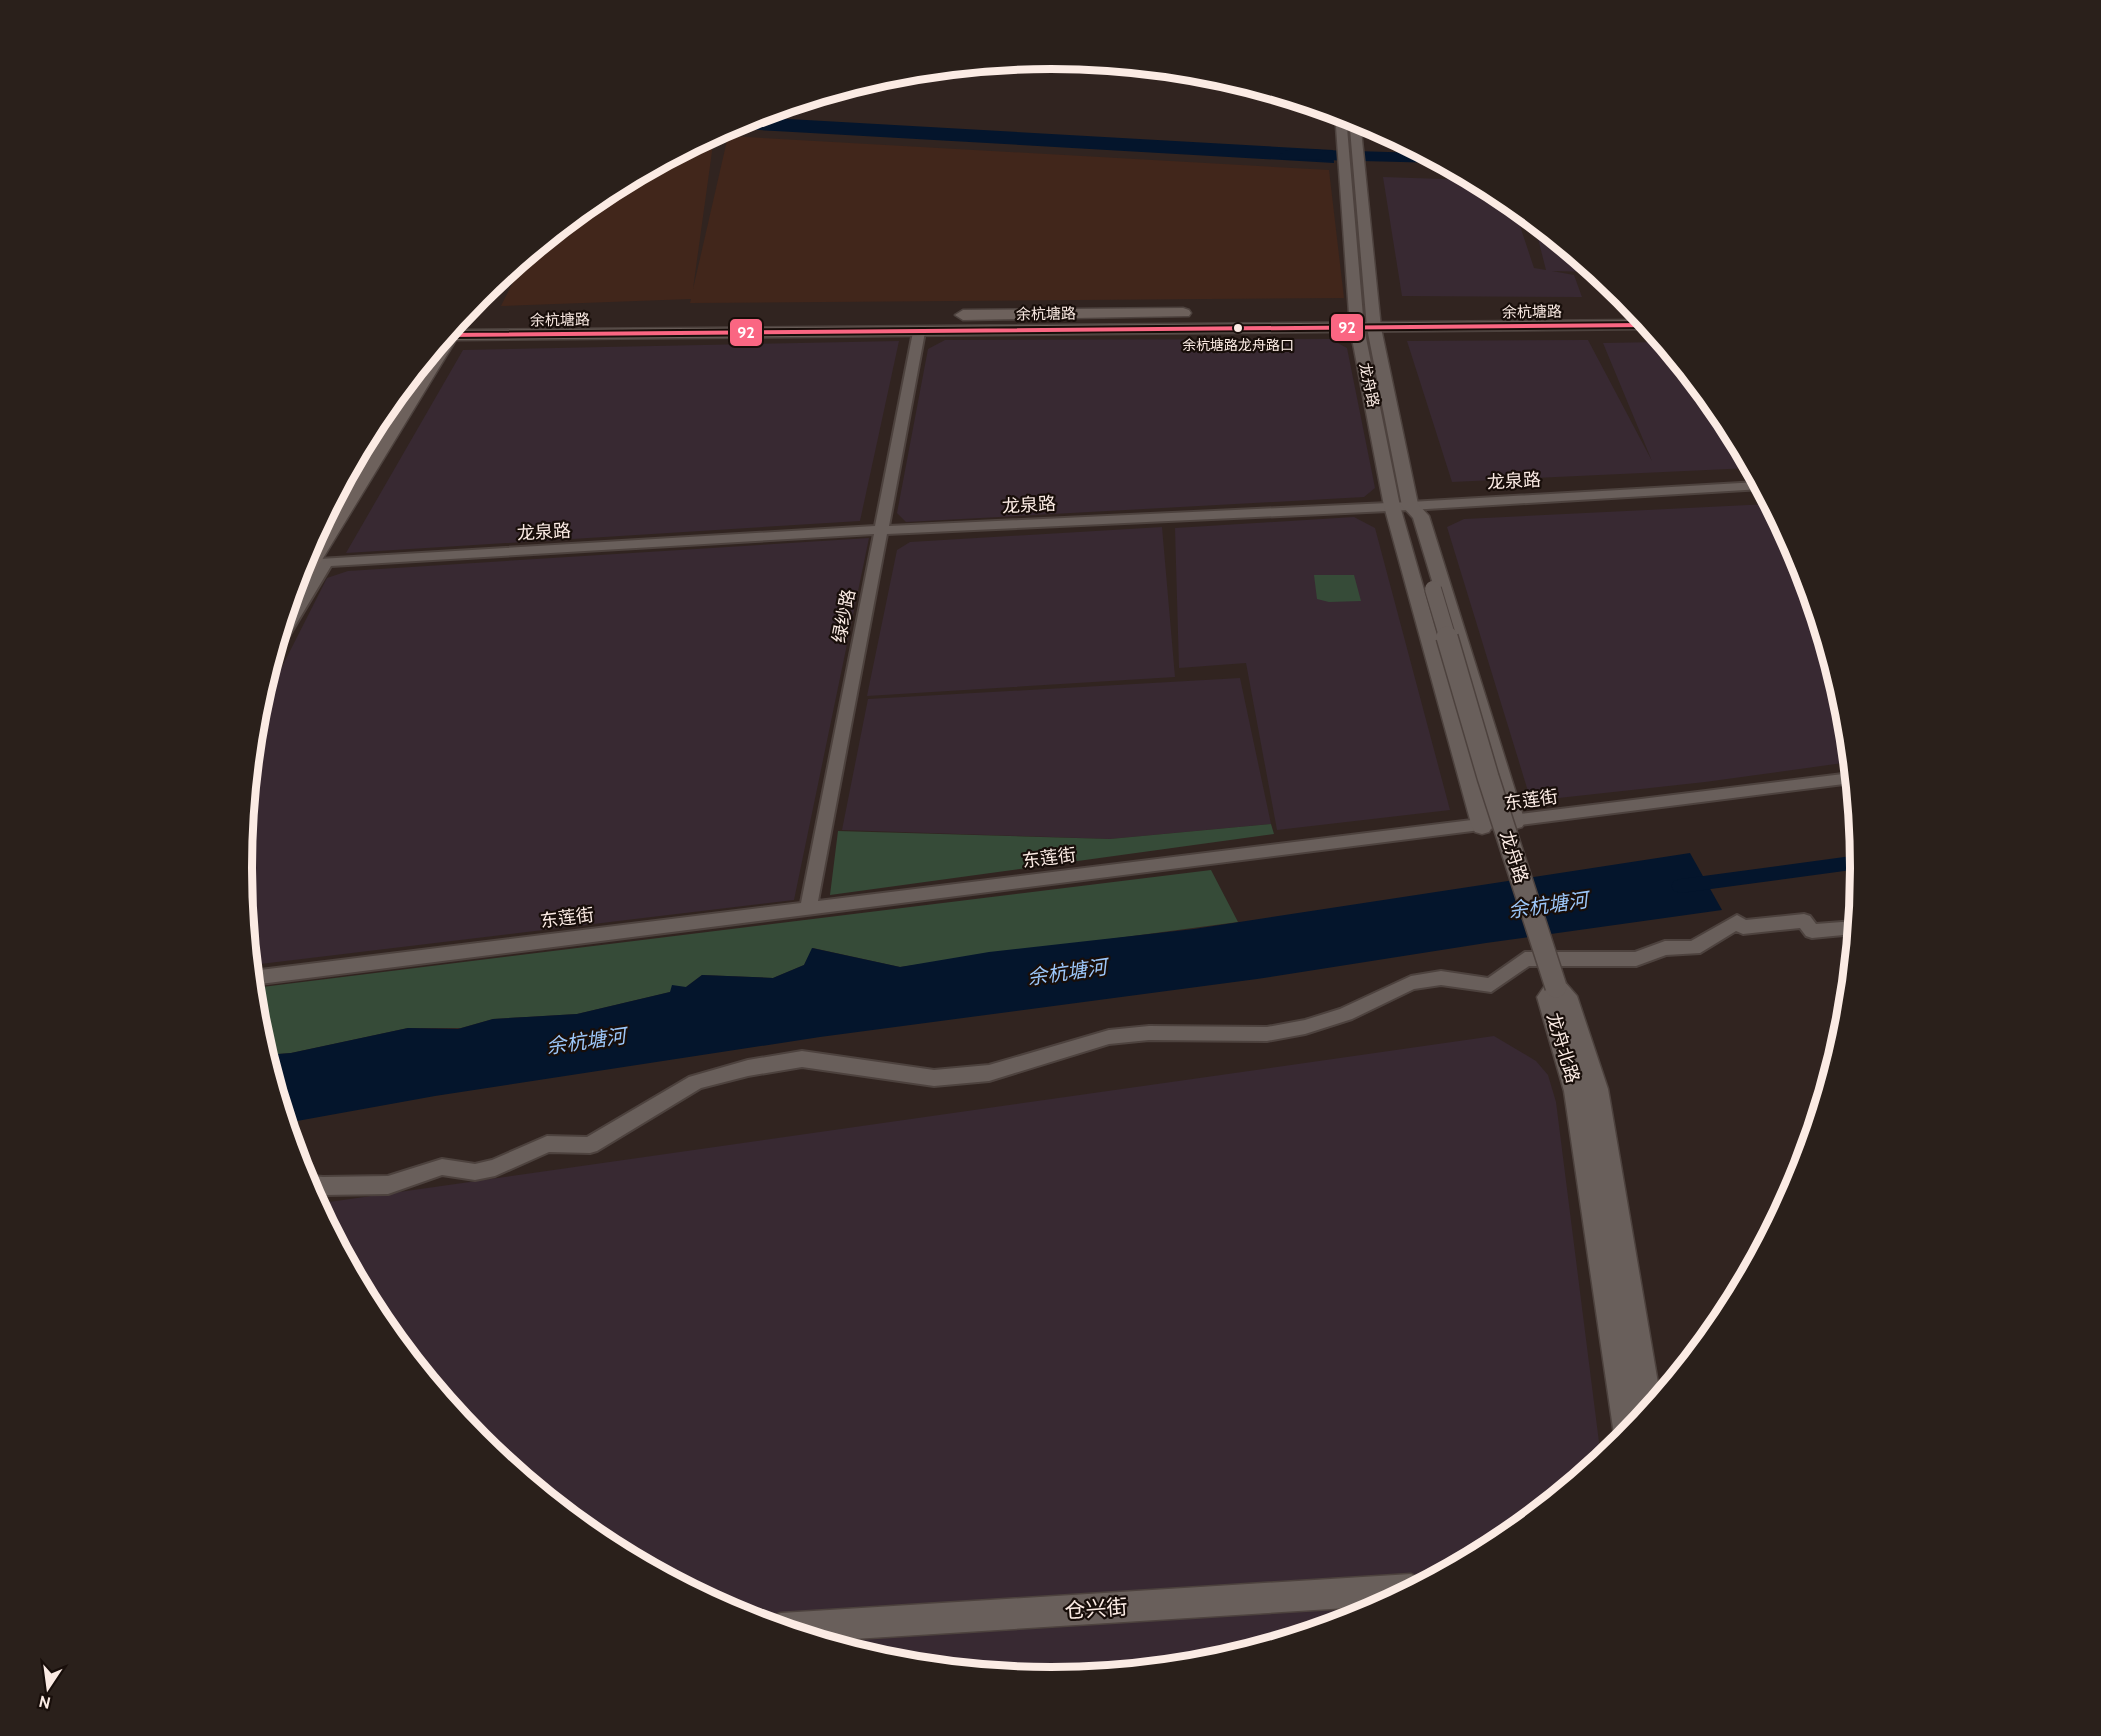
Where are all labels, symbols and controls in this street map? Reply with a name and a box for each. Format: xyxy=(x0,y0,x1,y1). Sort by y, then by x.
street label: 余杭塘路 xyxy=(1502,302,1562,322)
street label: 余杭塘路 xyxy=(1016,304,1076,324)
street label: 余杭塘路 xyxy=(530,310,590,330)
line badge: 92 xyxy=(1330,313,1364,342)
line badge: 92 xyxy=(729,318,763,347)
text: 92 xyxy=(1338,318,1356,337)
marker: 余杭塘路龙舟路口 xyxy=(1232,322,1244,334)
text: 92 xyxy=(737,323,755,342)
place label: 余杭塘路龙舟路口 xyxy=(1182,336,1294,354)
street label: 龙舟路 xyxy=(1356,361,1382,409)
street label: 龙泉路 xyxy=(1486,469,1542,493)
street label: 龙泉路 xyxy=(1001,493,1057,517)
street label: 龙泉路 xyxy=(516,520,572,544)
street label: 绿纱路 xyxy=(828,587,860,645)
street label: 东莲街 xyxy=(1503,785,1559,815)
street label: 龙舟路 xyxy=(1495,828,1533,886)
street label: 东莲街 xyxy=(1021,844,1077,872)
water label: 余杭塘河 xyxy=(1507,887,1593,922)
street label: 东莲街 xyxy=(539,904,595,932)
water label: 余杭塘河 xyxy=(1026,954,1112,989)
street label: 龙舟北路 xyxy=(1542,1010,1584,1086)
water label: 余杭塘河 xyxy=(545,1023,631,1058)
street label: 仓兴街 xyxy=(1064,1594,1128,1623)
north arrow xyxy=(18,1658,78,1718)
text: N xyxy=(37,1692,52,1713)

